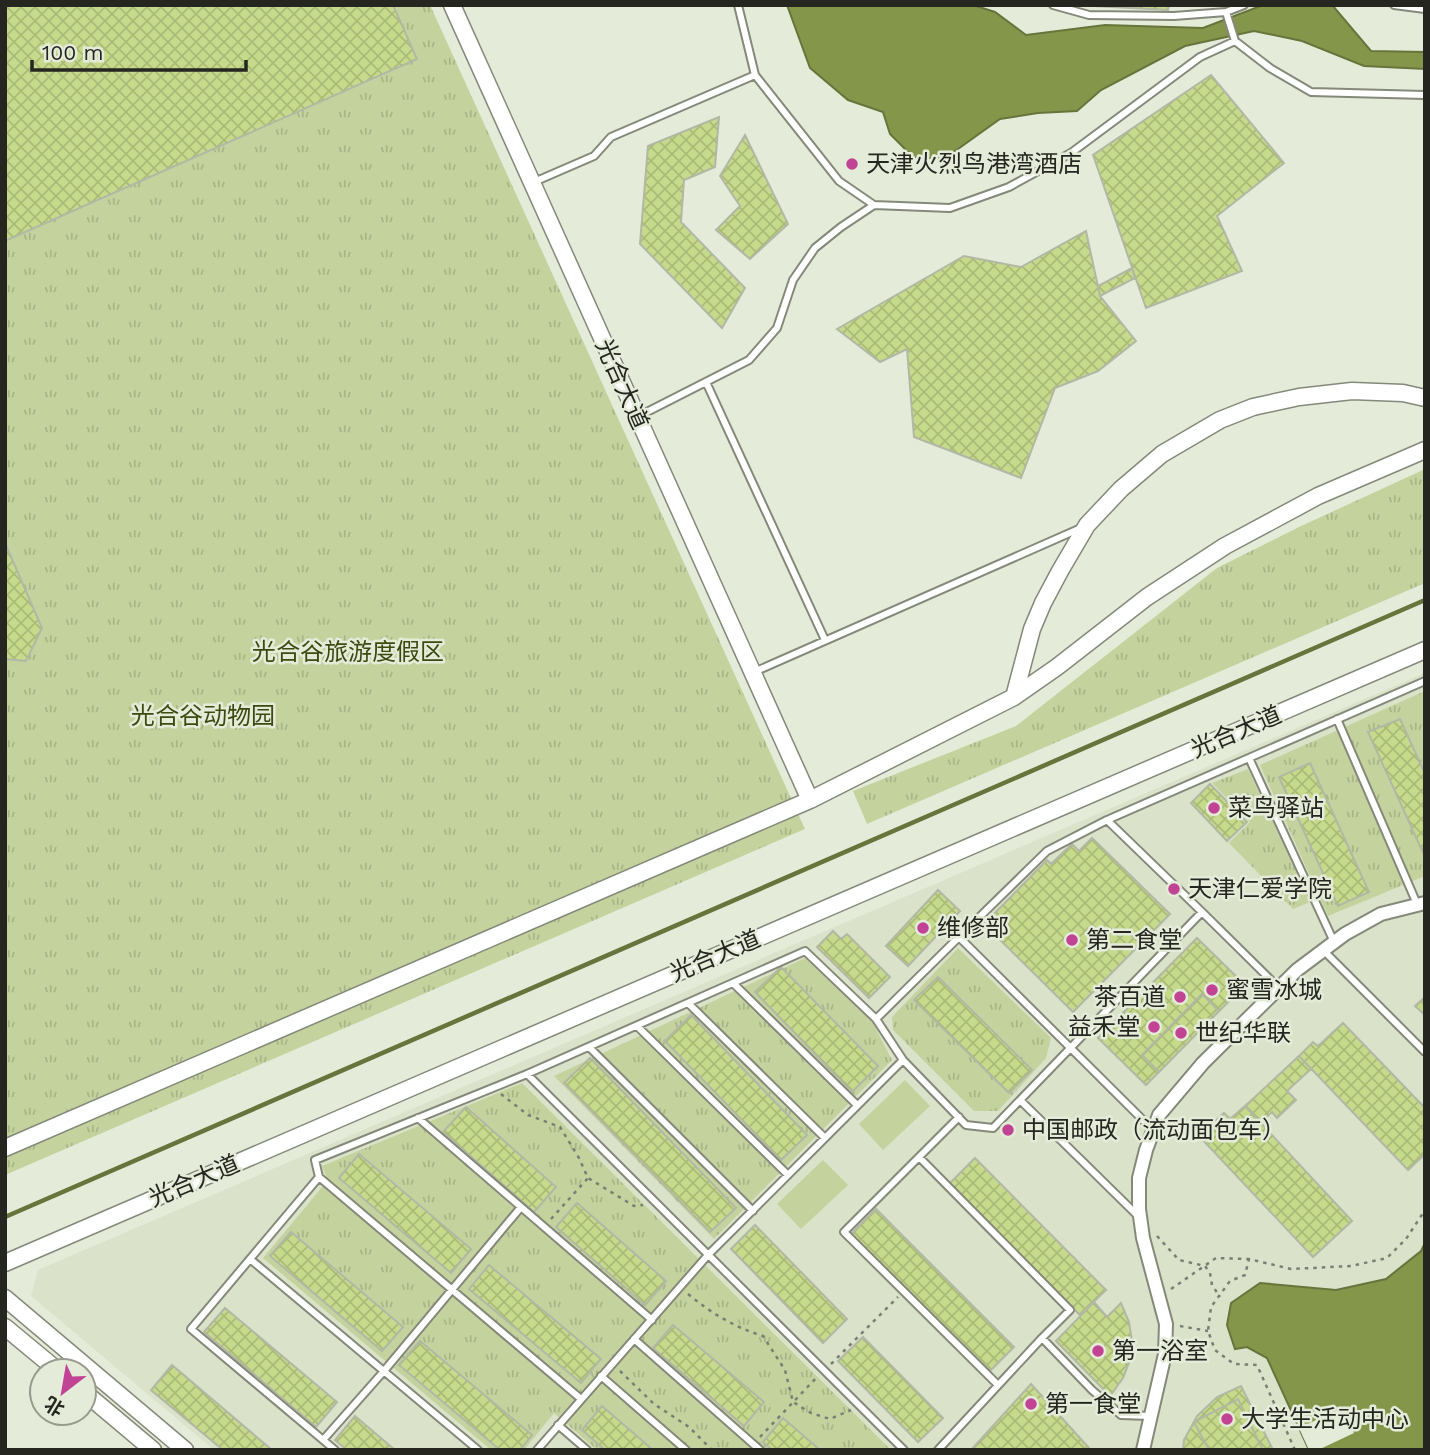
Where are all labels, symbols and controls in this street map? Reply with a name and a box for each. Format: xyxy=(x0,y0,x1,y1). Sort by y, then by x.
scale bar xyxy=(32,28,245,72)
text: 100 m xyxy=(42,40,104,65)
place label: 天津火烈鸟港湾酒店 xyxy=(866,150,1082,178)
marker: 天津火烈鸟港湾酒店 xyxy=(844,156,860,172)
street label: 光合大道 xyxy=(590,334,654,434)
park label: 光合谷旅游度假区 xyxy=(252,638,444,666)
street label: 光合大道 xyxy=(1186,700,1286,764)
park label: 光合谷动物园 xyxy=(131,702,275,730)
place label: 菜鸟驿站 xyxy=(1228,794,1324,822)
marker: 菜鸟驿站 xyxy=(1206,800,1222,816)
place label: 天津仁爱学院 xyxy=(1188,875,1332,903)
marker: 天津仁爱学院 xyxy=(1166,881,1182,897)
place label: 维修部 xyxy=(937,914,1009,942)
marker: 维修部 xyxy=(915,920,931,936)
street label: 光合大道 xyxy=(665,924,765,988)
place label: 第二食堂 xyxy=(1086,926,1182,954)
marker: 第二食堂 xyxy=(1064,932,1080,948)
place label: 蜜雪冰城 xyxy=(1226,976,1322,1004)
marker: 蜜雪冰城 xyxy=(1204,982,1220,998)
place label: 茶百道 xyxy=(1094,983,1166,1011)
marker: 茶百道 xyxy=(1172,989,1188,1005)
place label: 益禾堂 xyxy=(1068,1013,1140,1041)
marker: 益禾堂 xyxy=(1146,1019,1162,1035)
place label: 世纪华联 xyxy=(1195,1019,1291,1047)
marker: 世纪华联 xyxy=(1173,1025,1189,1041)
place label: 中国邮政（流动面包车） xyxy=(1022,1116,1286,1144)
marker: 中国邮政（流动面包车） xyxy=(1000,1122,1016,1138)
street label: 光合大道 xyxy=(144,1149,244,1213)
place label: 第一浴室 xyxy=(1112,1337,1208,1365)
marker: 第一浴室 xyxy=(1090,1343,1106,1359)
north arrow xyxy=(28,1357,98,1427)
place label: 第一食堂 xyxy=(1045,1390,1141,1418)
text: 北 xyxy=(40,1391,69,1421)
marker: 第一食堂 xyxy=(1023,1396,1039,1412)
place label: 大学生活动中心 xyxy=(1241,1405,1409,1433)
marker: 大学生活动中心 xyxy=(1219,1411,1235,1427)

